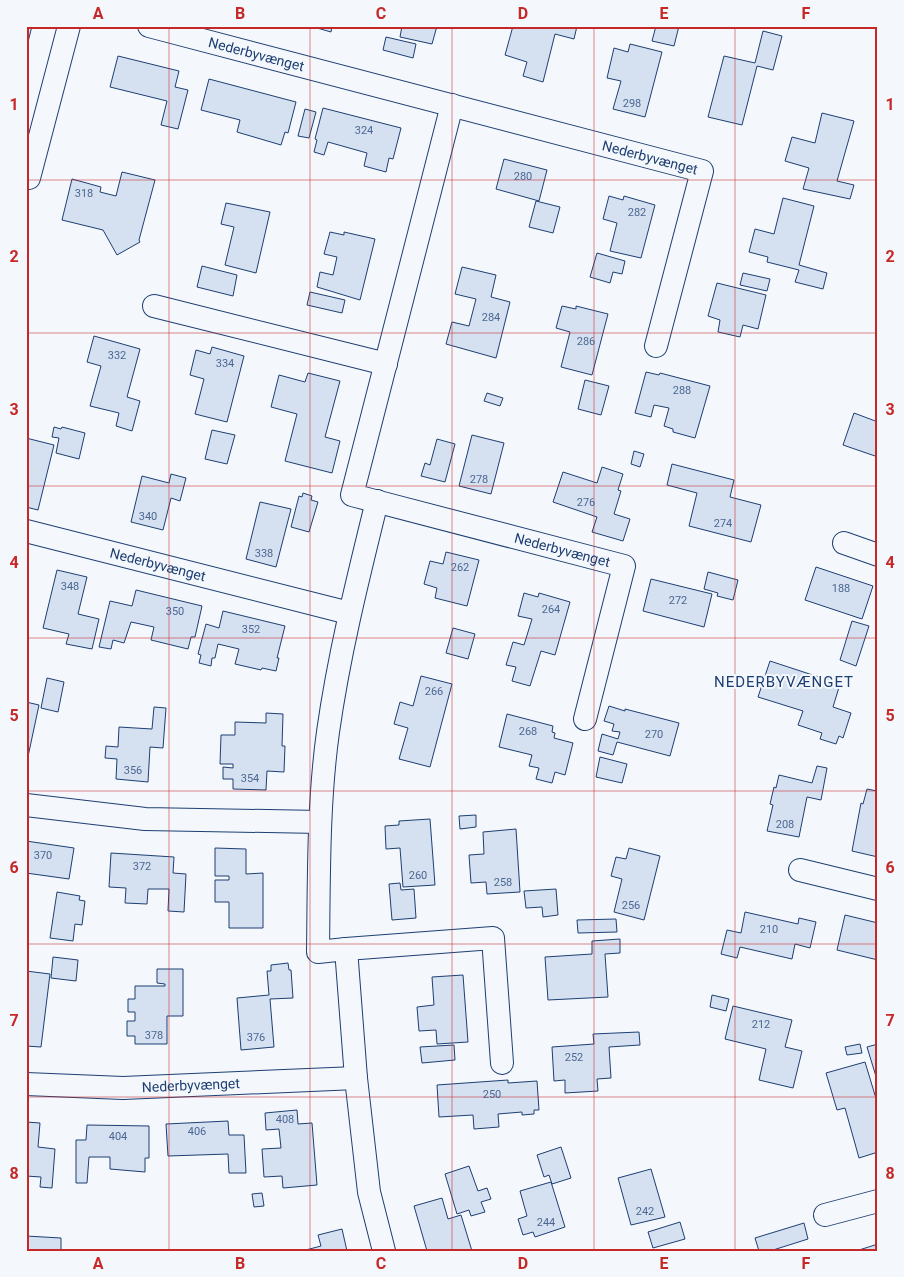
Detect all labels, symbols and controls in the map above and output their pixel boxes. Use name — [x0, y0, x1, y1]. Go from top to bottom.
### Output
text: A — [93, 4, 104, 23]
text: B — [235, 4, 245, 23]
text: C — [376, 4, 386, 23]
text: D — [518, 4, 528, 23]
text: E — [660, 4, 669, 23]
text: F — [802, 4, 811, 23]
street label: Nederbyvænget — [207, 34, 306, 74]
text: 1 — [9, 95, 19, 114]
text: 1 — [885, 95, 895, 114]
house number: 298 — [623, 97, 641, 110]
house number: 324 — [355, 124, 373, 137]
street label: Nederbyvænget — [601, 137, 700, 178]
house number: 280 — [514, 170, 532, 183]
house number: 318 — [75, 187, 93, 200]
house number: 282 — [628, 206, 646, 219]
text: 2 — [9, 247, 19, 266]
text: 2 — [885, 247, 895, 266]
house number: 284 — [482, 311, 500, 324]
house number: 286 — [577, 335, 595, 348]
house number: 332 — [108, 349, 126, 362]
house number: 334 — [216, 357, 234, 370]
house number: 288 — [673, 384, 691, 397]
text: 3 — [9, 400, 19, 419]
text: 3 — [885, 400, 895, 419]
house number: 278 — [470, 473, 488, 486]
house number: 276 — [577, 496, 595, 509]
house number: 340 — [139, 510, 157, 523]
house number: 274 — [714, 517, 732, 530]
street label: Nederbyvænget — [513, 530, 612, 570]
street label: Nederbyvænget — [108, 545, 208, 584]
house number: 338 — [255, 547, 273, 560]
text: 4 — [9, 553, 19, 572]
text: 4 — [885, 553, 895, 572]
house number: 262 — [451, 561, 469, 574]
house number: 348 — [61, 580, 79, 593]
house number: 188 — [832, 582, 850, 595]
house number: 272 — [669, 594, 687, 607]
house number: 264 — [542, 603, 560, 616]
house number: 350 — [166, 605, 184, 618]
house number: 352 — [242, 623, 260, 636]
district label: NEDERBYVÆNGET — [714, 673, 854, 691]
house number: 266 — [425, 685, 443, 698]
text: 5 — [9, 706, 19, 725]
text: 5 — [885, 706, 895, 725]
house number: 268 — [519, 725, 537, 738]
house number: 270 — [645, 728, 663, 741]
house number: 356 — [124, 764, 142, 777]
house number: 354 — [241, 772, 259, 785]
house number: 208 — [776, 818, 794, 831]
house number: 370 — [34, 849, 52, 862]
text: 6 — [9, 858, 19, 877]
text: 6 — [885, 858, 895, 877]
house number: 372 — [133, 860, 151, 873]
house number: 260 — [409, 869, 427, 882]
house number: 258 — [494, 876, 512, 889]
house number: 256 — [622, 899, 640, 912]
house number: 210 — [760, 923, 778, 936]
text: 7 — [9, 1011, 19, 1030]
text: 7 — [885, 1011, 895, 1030]
house number: 212 — [752, 1018, 770, 1031]
house number: 378 — [145, 1029, 163, 1042]
house number: 376 — [247, 1031, 265, 1044]
house number: 252 — [565, 1051, 583, 1064]
street label: Nederbyvænget — [141, 1075, 241, 1095]
house number: 250 — [483, 1088, 501, 1101]
house number: 408 — [276, 1113, 294, 1126]
house number: 406 — [188, 1125, 206, 1138]
house number: 404 — [109, 1130, 127, 1143]
text: 8 — [9, 1164, 19, 1183]
text: 8 — [885, 1164, 895, 1183]
house number: 242 — [636, 1205, 654, 1218]
house number: 244 — [537, 1216, 555, 1229]
text: A — [93, 1254, 104, 1273]
text: B — [235, 1254, 245, 1273]
text: C — [376, 1254, 386, 1273]
text: D — [518, 1254, 528, 1273]
text: E — [660, 1254, 669, 1273]
text: F — [802, 1254, 811, 1273]

